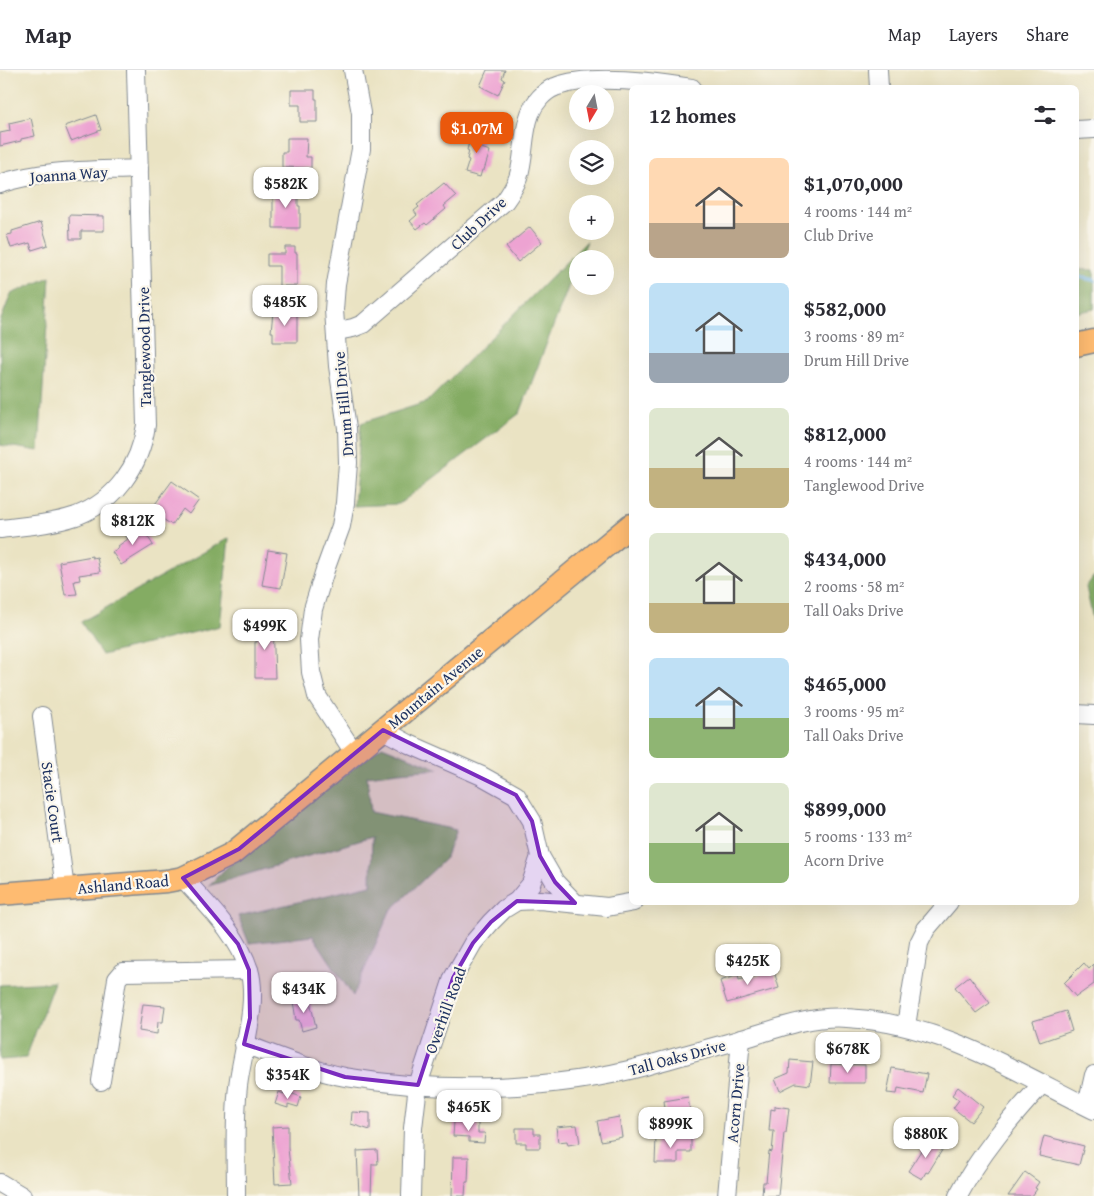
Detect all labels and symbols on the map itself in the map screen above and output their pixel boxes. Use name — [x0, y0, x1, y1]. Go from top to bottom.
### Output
north arrow — [569, 85, 614, 130]
pin: $1.07M — [436, 112, 518, 154]
street label: Joanna Way — [27, 159, 109, 189]
pin: $582K — [251, 166, 321, 209]
street label: Club Drive — [444, 191, 512, 255]
pin: $485K — [250, 284, 320, 327]
street label: Tanglewood Drive — [131, 287, 157, 407]
street label: Drum Hill Drive — [326, 351, 360, 457]
pin: $812K — [98, 504, 168, 546]
pin: $499K — [230, 608, 300, 651]
street label: Mountain Avenue — [382, 640, 488, 734]
street label: Stacie Court — [35, 760, 71, 844]
street label: Ashland Road — [76, 868, 170, 900]
pin: $425K — [713, 944, 783, 986]
street label: Overhill Road — [418, 963, 472, 1057]
pin: $434K — [269, 972, 339, 1014]
pin: $678K — [813, 1032, 883, 1074]
street label: Tall Oaks Drive — [626, 1033, 728, 1081]
pin: $354K — [253, 1058, 323, 1100]
street label: Acorn Drive — [720, 1062, 750, 1144]
pin: $465K — [434, 1090, 504, 1132]
pin: $899K — [636, 1106, 706, 1149]
pin: $880K — [891, 1116, 961, 1159]

